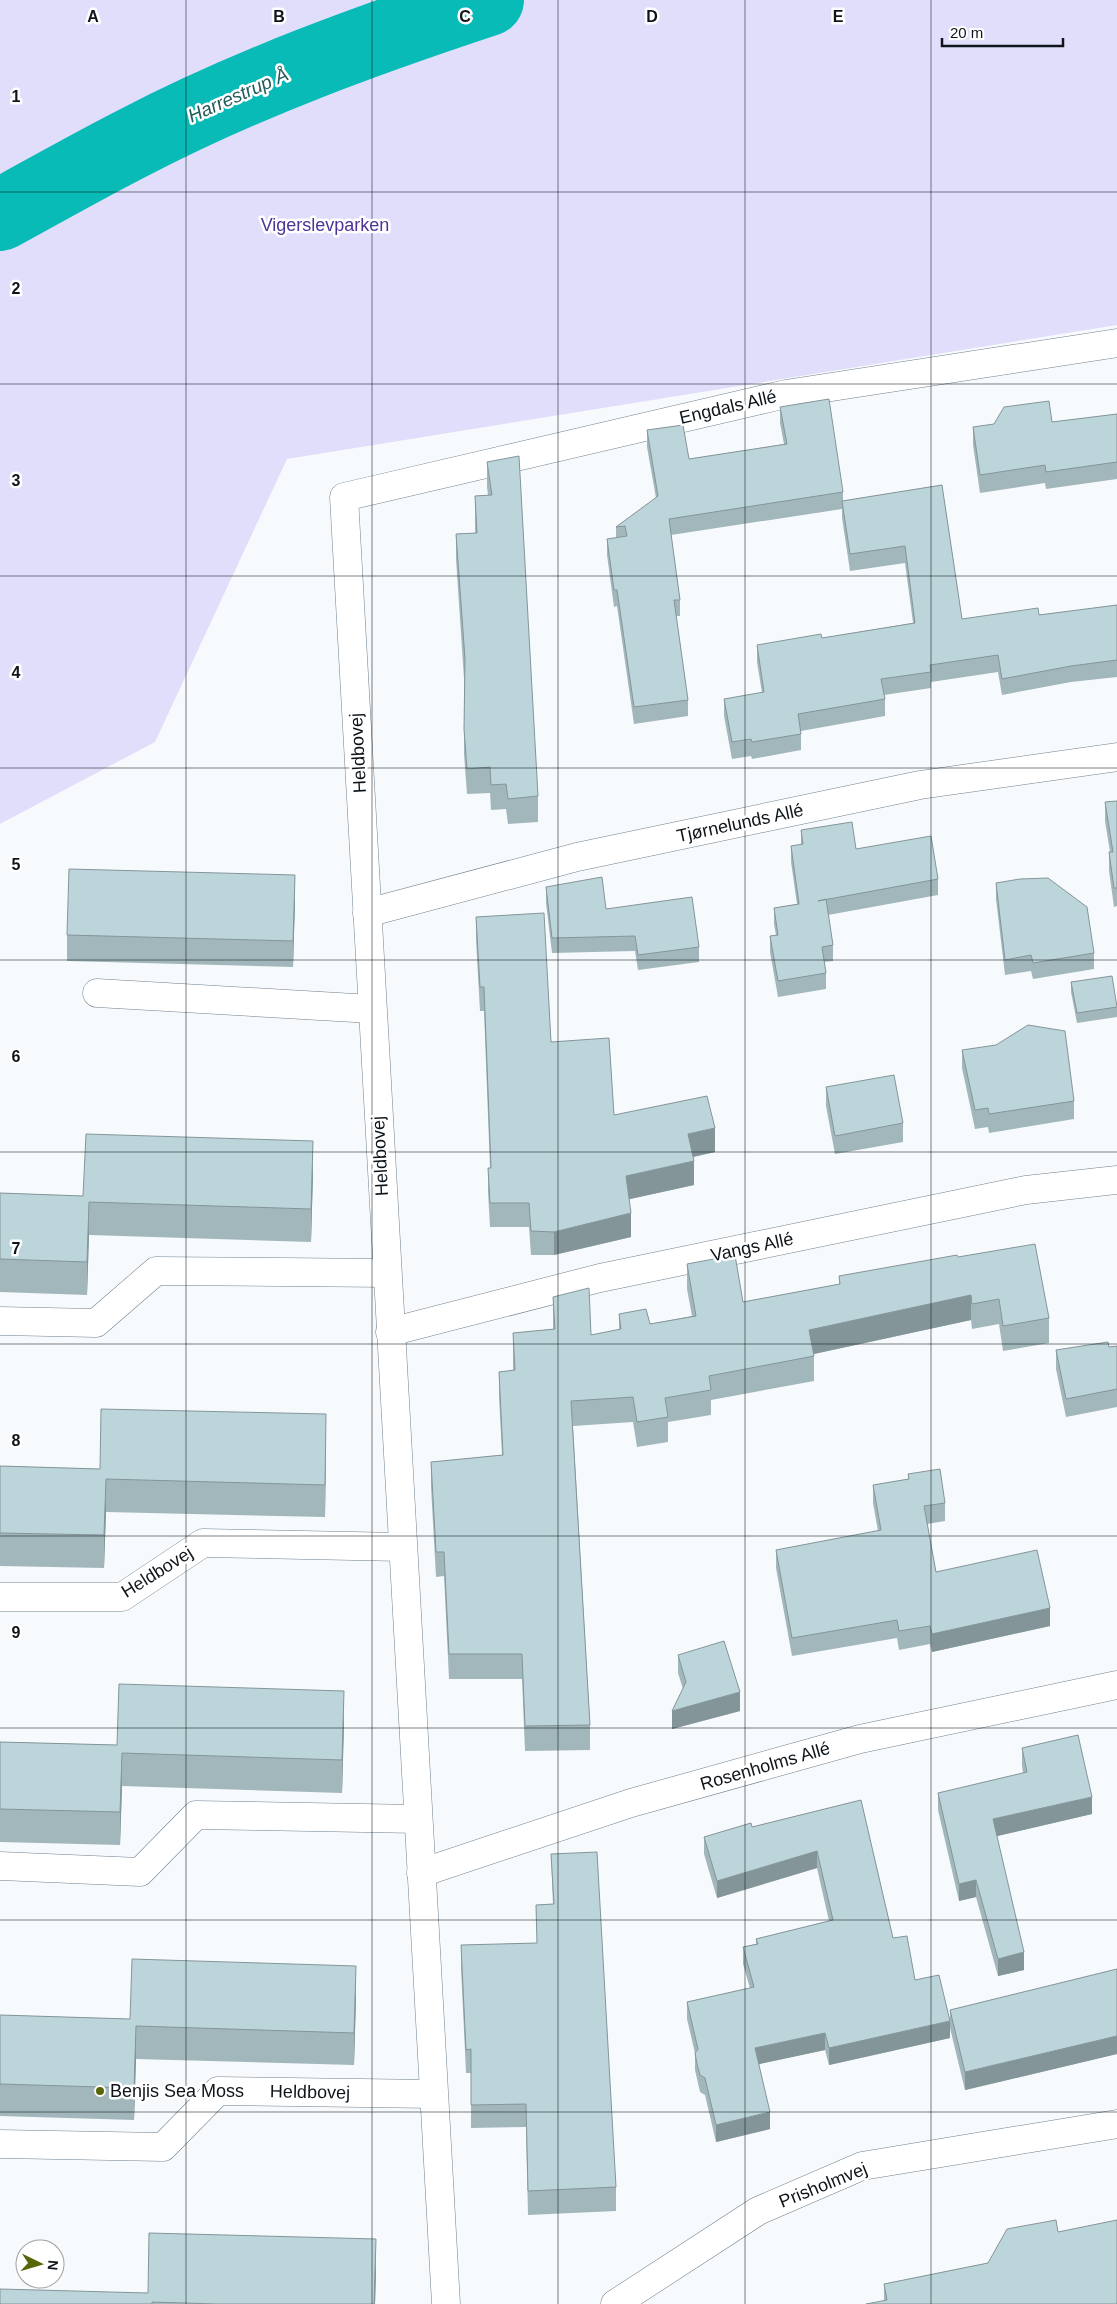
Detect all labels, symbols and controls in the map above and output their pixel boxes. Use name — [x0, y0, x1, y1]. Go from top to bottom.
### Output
text: A — [87, 8, 99, 25]
text: B — [273, 8, 285, 25]
text: C — [459, 8, 471, 25]
text: D — [646, 8, 658, 25]
text: E — [833, 8, 844, 25]
scale bar — [942, 15, 1063, 47]
text: 20 m — [950, 24, 983, 41]
water label: Harrestrup Å — [185, 64, 291, 126]
text: 1 — [12, 88, 21, 105]
park label: Vigerslevparken — [261, 215, 389, 235]
text: 2 — [12, 280, 21, 297]
street label: Engdals Allé — [677, 386, 779, 428]
text: 3 — [12, 472, 21, 489]
text: 4 — [12, 664, 21, 681]
street label: Heldbovej — [346, 713, 370, 793]
street label: Tjørnelunds Allé — [675, 800, 805, 846]
text: 5 — [12, 856, 21, 873]
text: 6 — [12, 1048, 21, 1065]
street label: Heldbovej — [368, 1116, 392, 1196]
street label: Vangs Allé — [709, 1229, 795, 1265]
text: 7 — [12, 1240, 21, 1257]
text: 8 — [12, 1432, 21, 1449]
street label: Heldbovej — [118, 1542, 196, 1602]
text: 9 — [12, 1624, 21, 1641]
street label: Rosenholms Allé — [698, 1738, 832, 1794]
place label: Benjis Sea Moss — [110, 2081, 244, 2101]
street label: Heldbovej — [270, 2081, 350, 2103]
marker: Benjis Sea Moss — [94, 2085, 106, 2097]
street label: Prisholmvej — [776, 2158, 870, 2212]
north arrow — [15, 2239, 65, 2289]
text: N — [45, 2259, 61, 2271]

